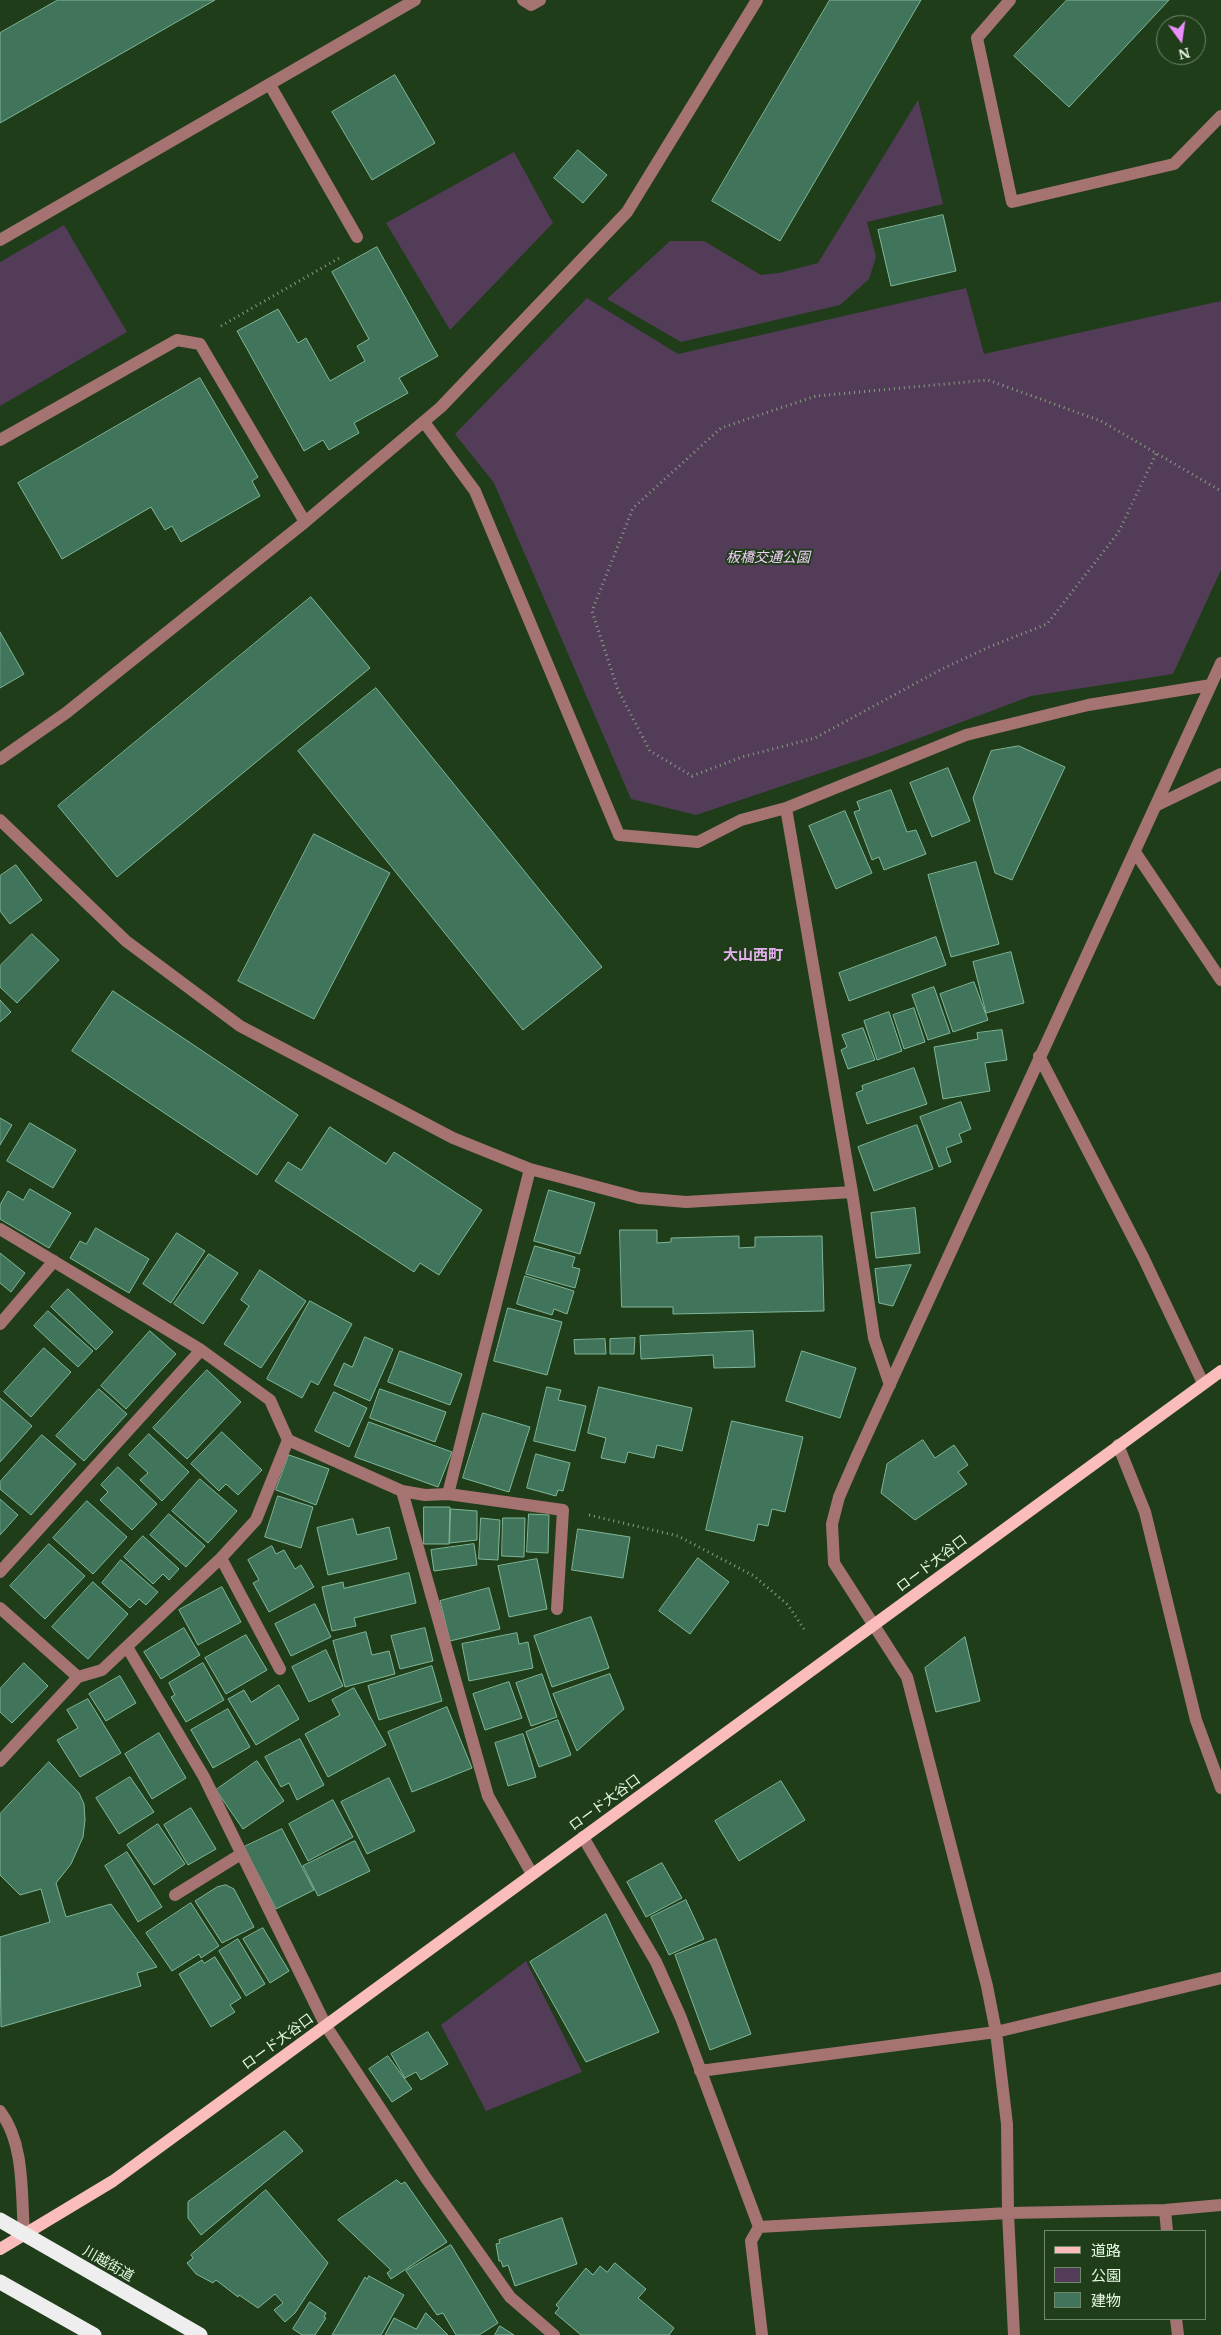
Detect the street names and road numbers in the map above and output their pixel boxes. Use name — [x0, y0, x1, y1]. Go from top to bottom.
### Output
street label: ロード大谷口 — [893, 1532, 971, 1596]
street label: ロード大谷口 — [566, 1772, 644, 1834]
street label: ロード大谷口 — [239, 2011, 317, 2073]
street label: 川越街道 — [80, 2243, 136, 2285]

